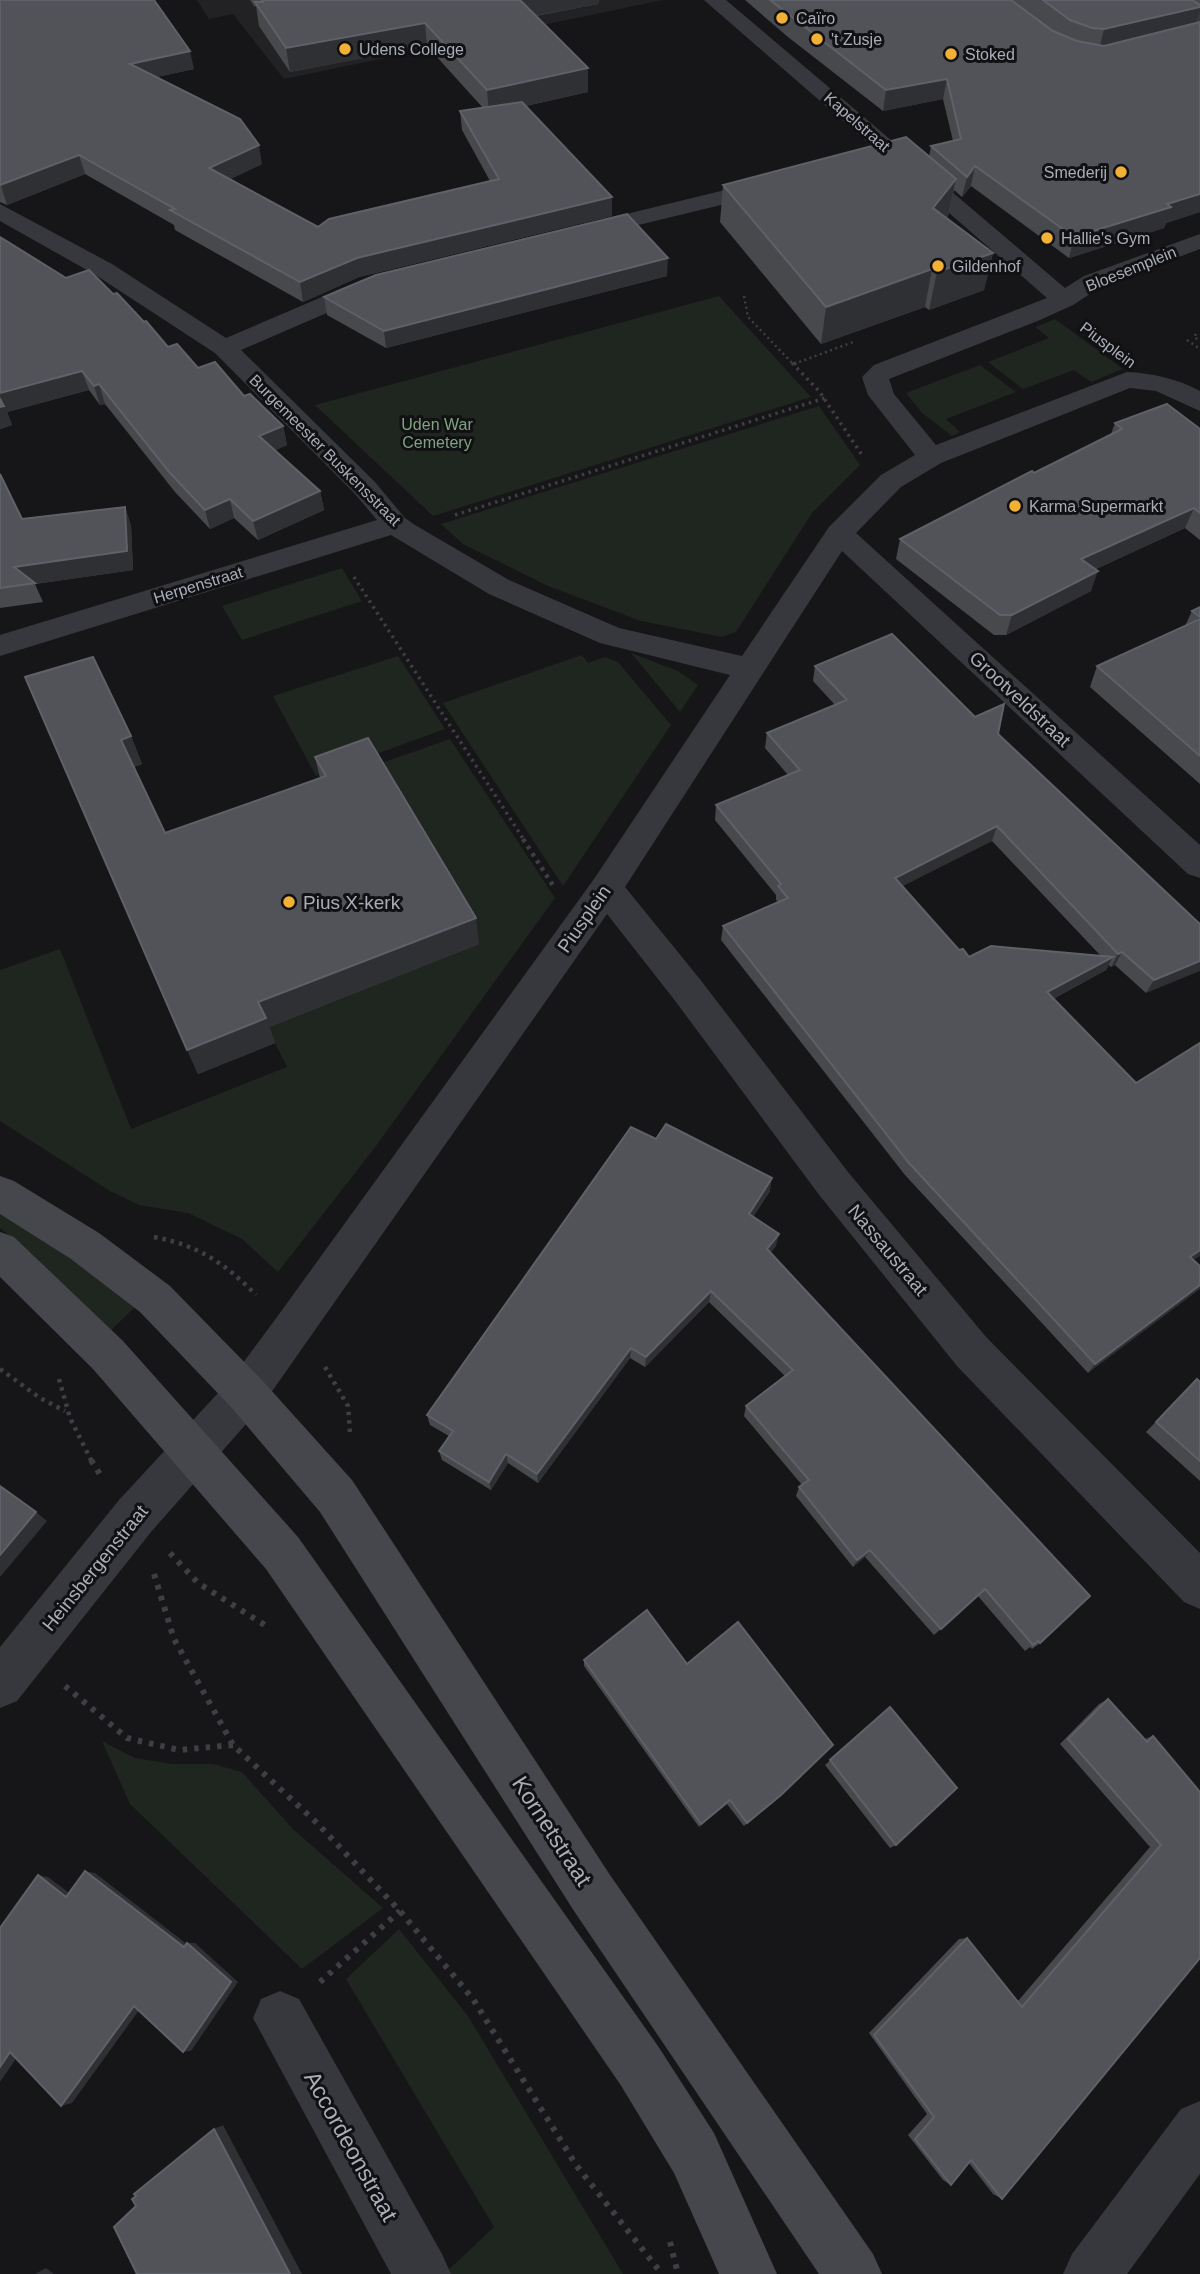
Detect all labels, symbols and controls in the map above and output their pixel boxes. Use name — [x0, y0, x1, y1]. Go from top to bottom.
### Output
marker: Caïro — [774, 10, 790, 26]
place label: Caïro — [796, 10, 835, 27]
marker: 't Zusje — [809, 31, 825, 47]
place label: 't Zusje — [831, 31, 882, 48]
marker: Udens College — [337, 41, 353, 57]
place label: Udens College — [359, 41, 464, 58]
marker: Stoked — [943, 46, 959, 62]
place label: Stoked — [965, 46, 1015, 63]
street label: Kapelstraat — [821, 89, 894, 155]
place label: Smederij — [1044, 164, 1107, 181]
marker: Smederij — [1113, 164, 1129, 180]
marker: Hallie's Gym — [1039, 230, 1055, 246]
place label: Hallie's Gym — [1061, 230, 1150, 247]
street label: Bloesemplein — [1083, 243, 1179, 295]
marker: Gildenhof — [930, 258, 946, 274]
place label: Gildenhof — [952, 258, 1021, 275]
street label: Piusplein — [1077, 319, 1139, 371]
street label: Burgemeester Buskensstraat — [246, 371, 404, 529]
park label: Uden War Cemetery — [401, 416, 473, 451]
marker: Karma Supermarkt — [1007, 498, 1023, 514]
place label: Karma Supermarkt — [1029, 498, 1164, 515]
street label: Herpenstraat — [151, 563, 245, 607]
street label: Grootveldstraat — [965, 647, 1075, 751]
street label: Piusplein — [553, 881, 615, 957]
place label: Pius X-kerk — [303, 892, 401, 913]
marker: Pius X-kerk — [281, 894, 297, 910]
street label: Nassaustraat — [844, 1200, 932, 1300]
street label: Heinsbergenstraat — [38, 1501, 152, 1635]
street label: Kornetstraat — [507, 1771, 597, 1891]
street label: Accordeonstraat — [299, 2066, 403, 2226]

